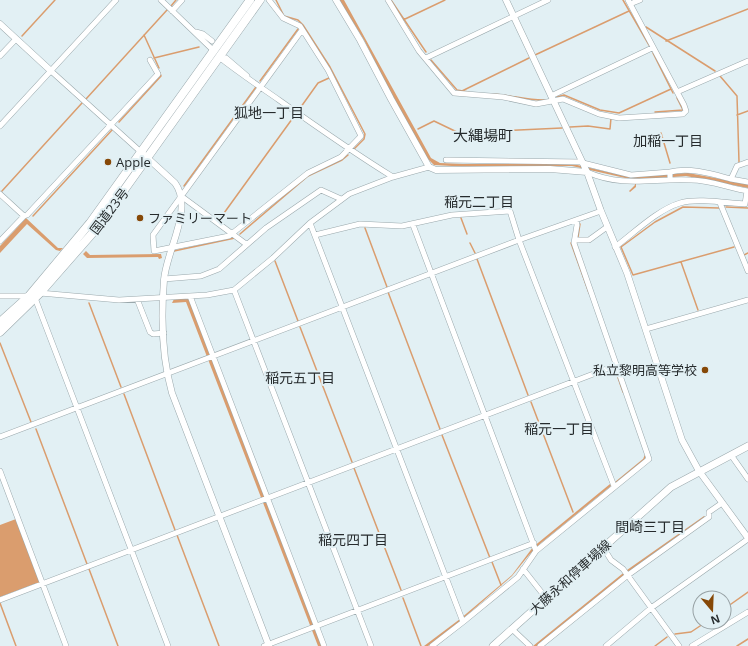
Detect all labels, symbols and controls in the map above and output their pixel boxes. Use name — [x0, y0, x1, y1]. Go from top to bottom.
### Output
district label: 狐地一丁目 — [234, 103, 304, 122]
district label: 大縄場町 — [453, 125, 513, 145]
district label: 加稲一丁目 — [633, 131, 703, 150]
place label: Apple — [116, 153, 151, 171]
marker: Apple — [103, 157, 113, 167]
street label: 国道23号 — [86, 184, 132, 238]
district label: 稲元二丁目 — [444, 192, 514, 211]
place label: ファミリーマート — [148, 209, 252, 227]
marker: ファミリーマート — [135, 213, 145, 223]
place label: 私立黎明高等学校 — [593, 361, 697, 379]
marker: 私立黎明高等学校 — [700, 365, 710, 375]
district label: 稲元五丁目 — [265, 368, 335, 387]
district label: 稲元一丁目 — [524, 419, 594, 438]
district label: 間崎三丁目 — [615, 517, 685, 536]
district label: 稲元四丁目 — [318, 530, 388, 549]
street label: 大藤永和停車場線 — [525, 536, 615, 618]
north arrow — [692, 590, 732, 630]
text: N — [709, 611, 722, 628]

